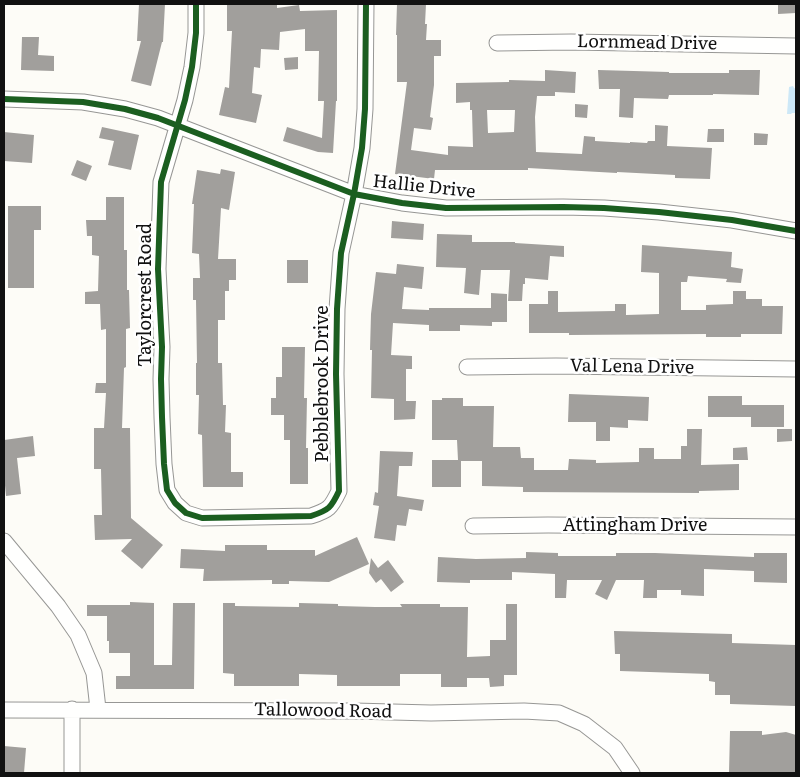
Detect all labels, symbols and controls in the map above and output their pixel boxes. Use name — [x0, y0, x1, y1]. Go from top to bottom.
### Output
street label: Lornmead Drive — [577, 31, 717, 55]
street label: Hallie Drive — [372, 171, 476, 203]
street label: Taylorcrest Road — [135, 223, 157, 367]
street label: Pebblebrook Drive — [312, 305, 334, 463]
street label: Val Lena Drive — [570, 355, 694, 379]
street label: Attingham Drive — [563, 515, 707, 537]
street label: Tallowood Road — [254, 699, 392, 723]

